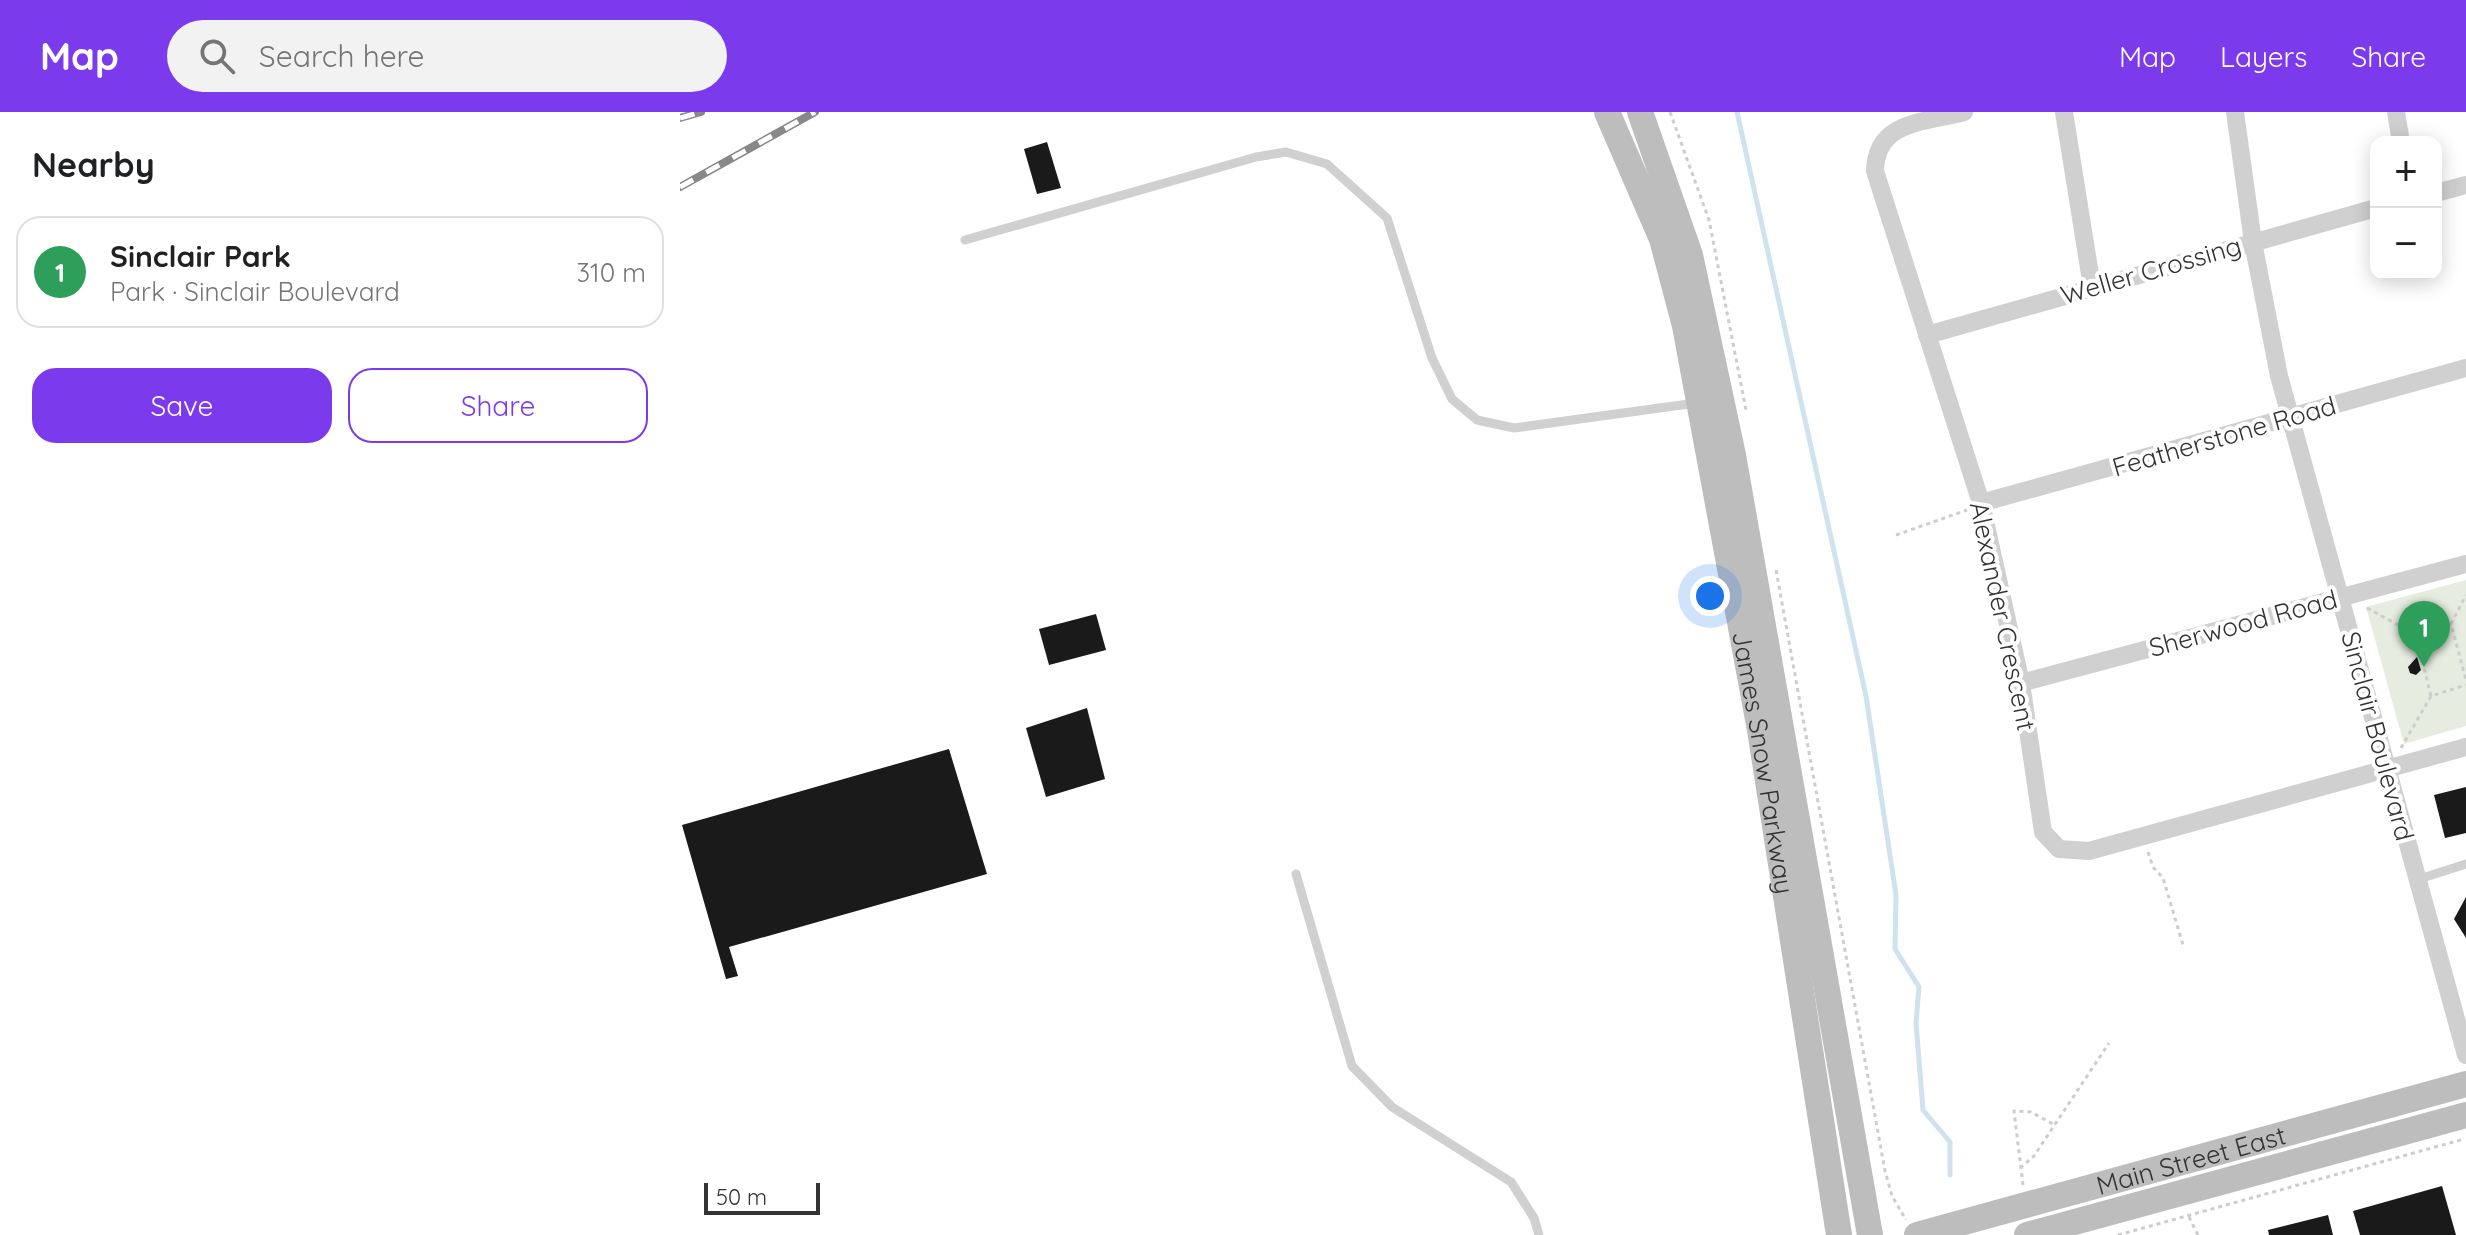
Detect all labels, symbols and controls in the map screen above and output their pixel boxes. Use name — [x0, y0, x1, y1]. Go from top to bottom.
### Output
search box — [167, 20, 727, 92]
text: Map — [40, 32, 119, 80]
icon: search — [195, 34, 239, 78]
text: Search here — [259, 37, 424, 75]
text: Map — [2119, 39, 2176, 74]
text: Layers — [2220, 39, 2307, 74]
text: Share — [2351, 39, 2426, 74]
map controls — [2370, 136, 2442, 280]
button: + — [2370, 136, 2442, 208]
text: Nearby — [32, 143, 155, 186]
button: − — [2370, 208, 2442, 280]
street label: Weller Crossing — [2057, 228, 2245, 312]
text: Sinclair Park — [110, 237, 291, 275]
text: 1 — [55, 256, 65, 289]
text: 310 m — [576, 256, 646, 289]
text: Park · Sinclair Boulevard — [110, 275, 400, 308]
button: Save — [32, 368, 332, 443]
button: Share — [348, 368, 648, 443]
street label: Featherstone Road — [2108, 388, 2340, 484]
street label: Alexander Crescent — [1963, 498, 2043, 734]
your location — [1690, 576, 1730, 616]
street label: Sherwood Road — [2145, 582, 2341, 664]
pin: 1 — [2398, 601, 2450, 667]
street label: Sinclair Boulevard — [2334, 628, 2422, 844]
street label: James Snow Parkway — [1725, 629, 1802, 896]
street label: Main Street East — [2093, 1118, 2289, 1201]
scale bar — [704, 1179, 820, 1215]
text: 50 m — [716, 1183, 767, 1211]

